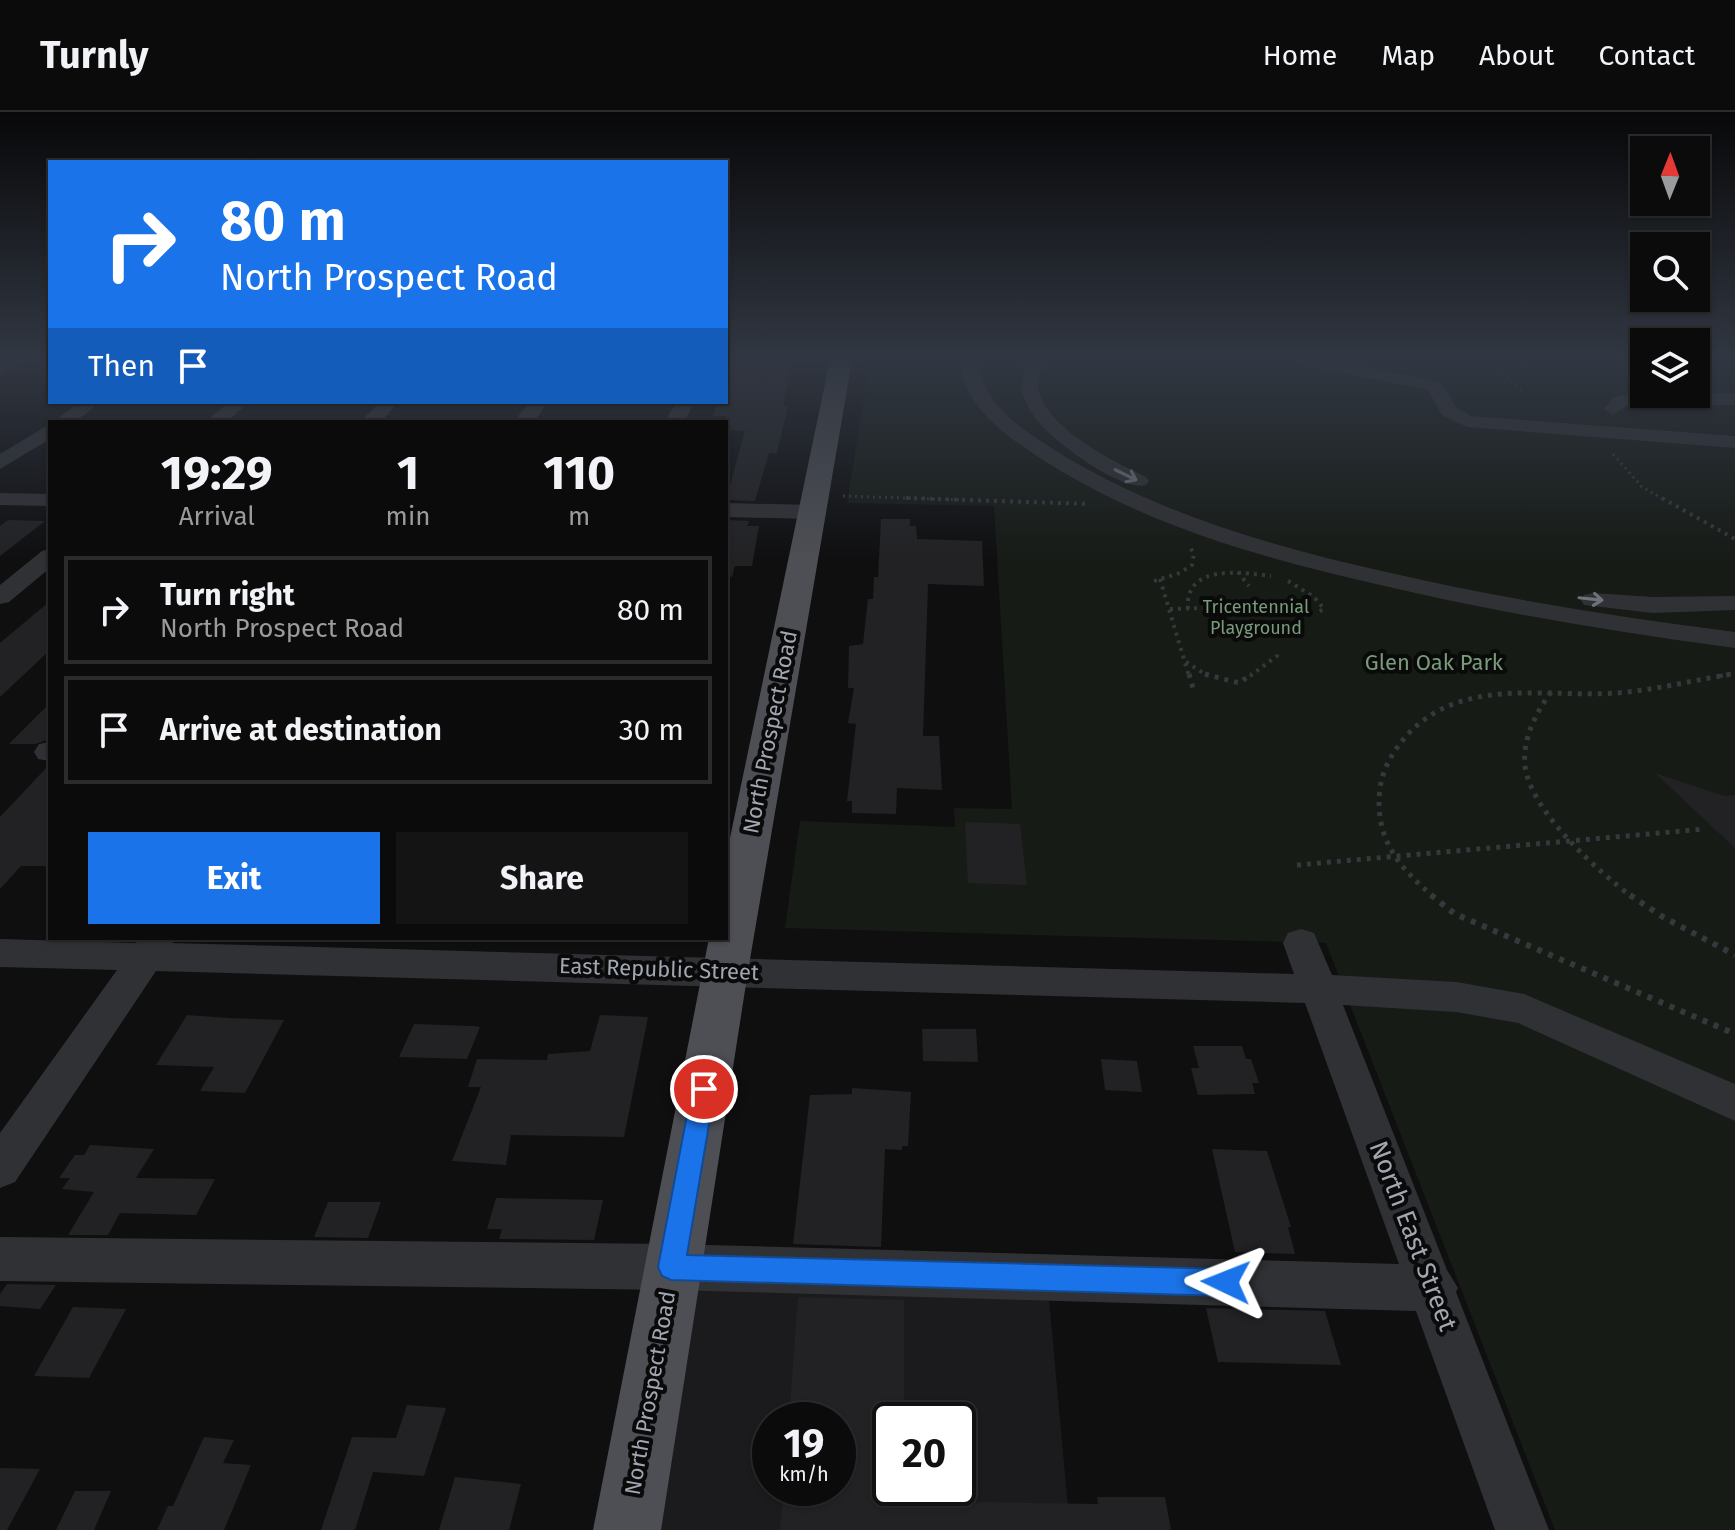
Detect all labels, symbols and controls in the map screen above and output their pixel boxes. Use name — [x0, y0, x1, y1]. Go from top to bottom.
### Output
text: Turnly — [40, 32, 149, 78]
text: Home — [1263, 39, 1337, 72]
text: Map — [1381, 39, 1435, 72]
text: About — [1479, 39, 1554, 72]
text: Contact — [1598, 39, 1695, 72]
north arrow — [1630, 136, 1710, 216]
map controls — [1630, 136, 1710, 408]
text: 80 m — [220, 188, 346, 255]
icon: right — [88, 192, 192, 296]
button: search — [1630, 232, 1710, 312]
text: North Prospect Road — [220, 256, 558, 300]
button: layers — [1630, 328, 1710, 408]
icon: arrive — [171, 344, 215, 388]
text: Then — [88, 348, 155, 384]
text: 19:29 — [161, 444, 273, 502]
text: 1 — [397, 444, 419, 502]
text: 110 — [543, 444, 615, 502]
one-way arrow — [1114, 468, 1138, 483]
text: Arrival — [179, 501, 255, 532]
text: min — [386, 501, 430, 532]
text: m — [568, 501, 590, 532]
text: Turn right — [160, 577, 295, 613]
icon: right — [92, 588, 136, 632]
text: 80 m — [617, 592, 684, 628]
one-way arrow — [1578, 592, 1604, 607]
park label: Tricentennial Playground — [1203, 596, 1309, 639]
text: North Prospect Road — [160, 613, 404, 644]
street label: North Prospect Road — [737, 628, 803, 836]
park label: Glen Oak Park — [1365, 649, 1504, 676]
icon: arrive — [92, 708, 136, 752]
text: Arrive at destination — [160, 712, 442, 748]
text: 30 m — [619, 712, 684, 748]
button: Exit — [88, 832, 380, 924]
button: Share — [396, 832, 688, 924]
street label: East Republic Street — [559, 952, 759, 986]
pin — [670, 1055, 738, 1123]
icon: arrive — [682, 1067, 726, 1111]
street label: North East Street — [1363, 1137, 1464, 1336]
position arrow — [1184, 1240, 1268, 1324]
street label: North Prospect Road — [619, 1289, 681, 1497]
speed limit sign: 20 — [872, 1402, 976, 1506]
text: 19 — [784, 1420, 824, 1468]
text: km/h — [779, 1462, 829, 1486]

